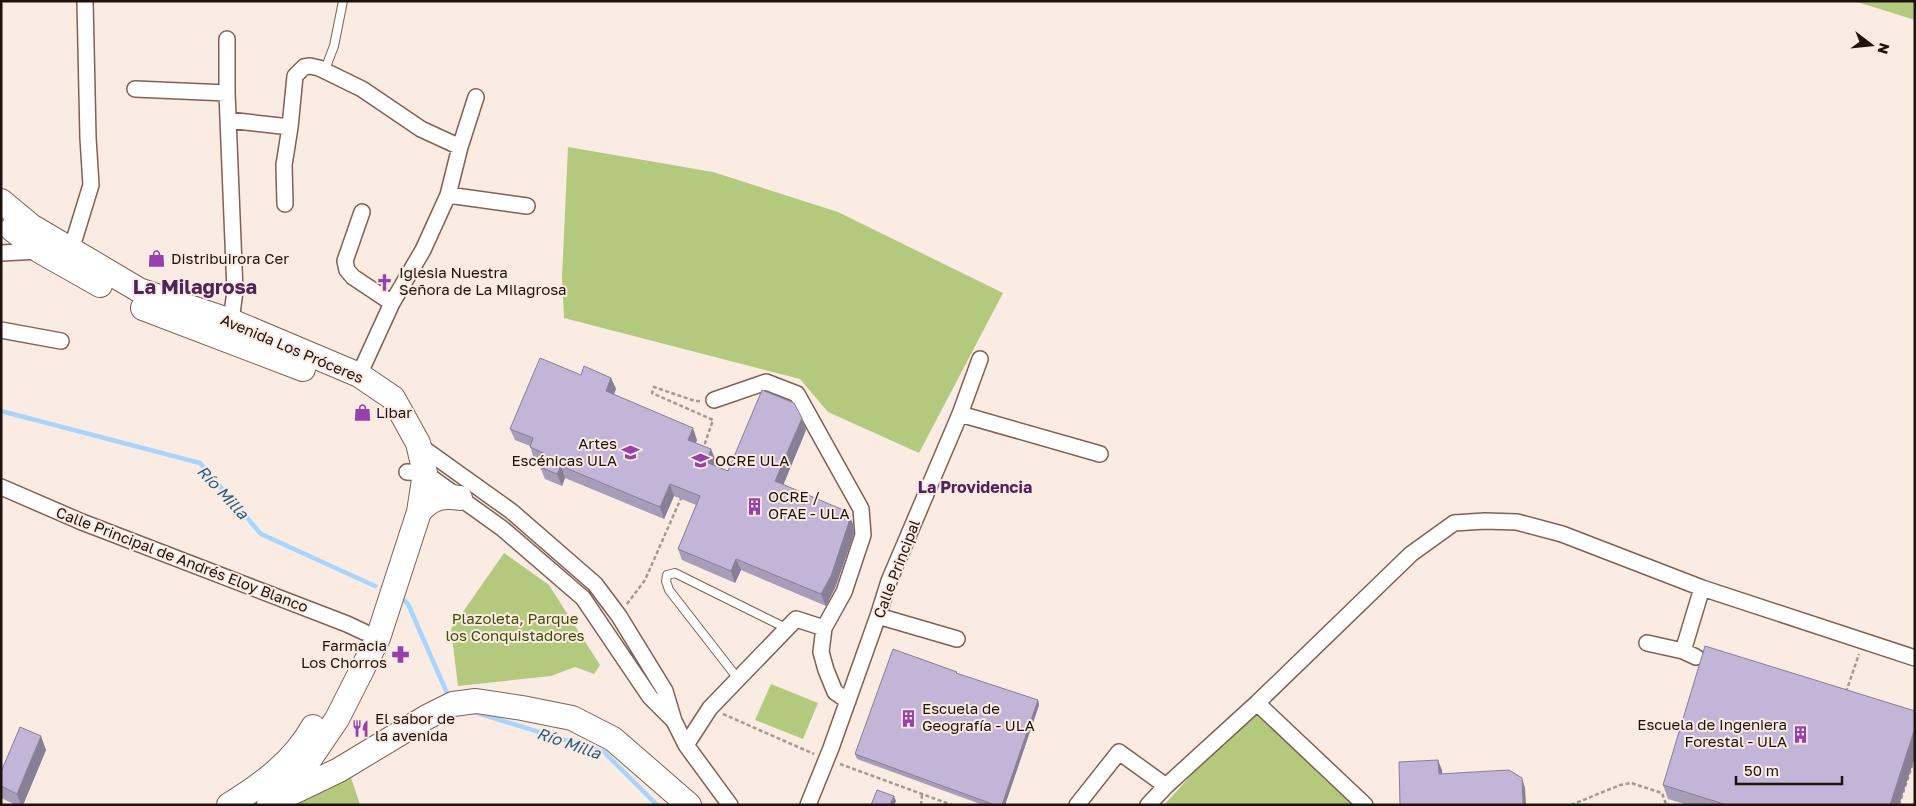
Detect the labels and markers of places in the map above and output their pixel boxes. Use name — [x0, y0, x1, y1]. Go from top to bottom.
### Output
shop icon: Distribuirora Cer — [147, 249, 167, 269]
place label: Distribuirora Cer — [171, 249, 289, 267]
place label: Iglesia Nuestra Señora de La Milagrosa — [399, 263, 567, 298]
church icon: Iglesia Nuestra Señora de La Milagrosa — [375, 272, 395, 292]
shop icon: Libar — [352, 403, 372, 423]
place label: Libar — [376, 403, 412, 421]
place label: Artes Escénicas ULA — [511, 434, 617, 469]
school or university icon: Artes Escénicas ULA — [621, 443, 641, 463]
school or university icon: OCRE ULA — [691, 451, 711, 471]
place label: OCRE ULA — [715, 451, 789, 469]
place label: OCRE / OFAE - ULA — [768, 487, 850, 522]
building icon: OCRE / OFAE - ULA — [744, 496, 764, 516]
place label: Farmacia Los Chorros — [301, 636, 387, 671]
pharmacy icon: Farmacia Los Chorros — [391, 645, 411, 665]
place label: Escuela de Geografía - ULA — [922, 699, 1035, 734]
building icon: Escuela de Geografía - ULA — [898, 708, 918, 728]
place label: El sabor de la avenida — [375, 709, 455, 744]
place label: Escuela de Ingeniera Forestal - ULA — [1637, 715, 1787, 750]
restaurant icon: El sabor de la avenida — [351, 718, 371, 738]
building icon: Escuela de Ingeniera Forestal - ULA — [1791, 724, 1811, 744]

